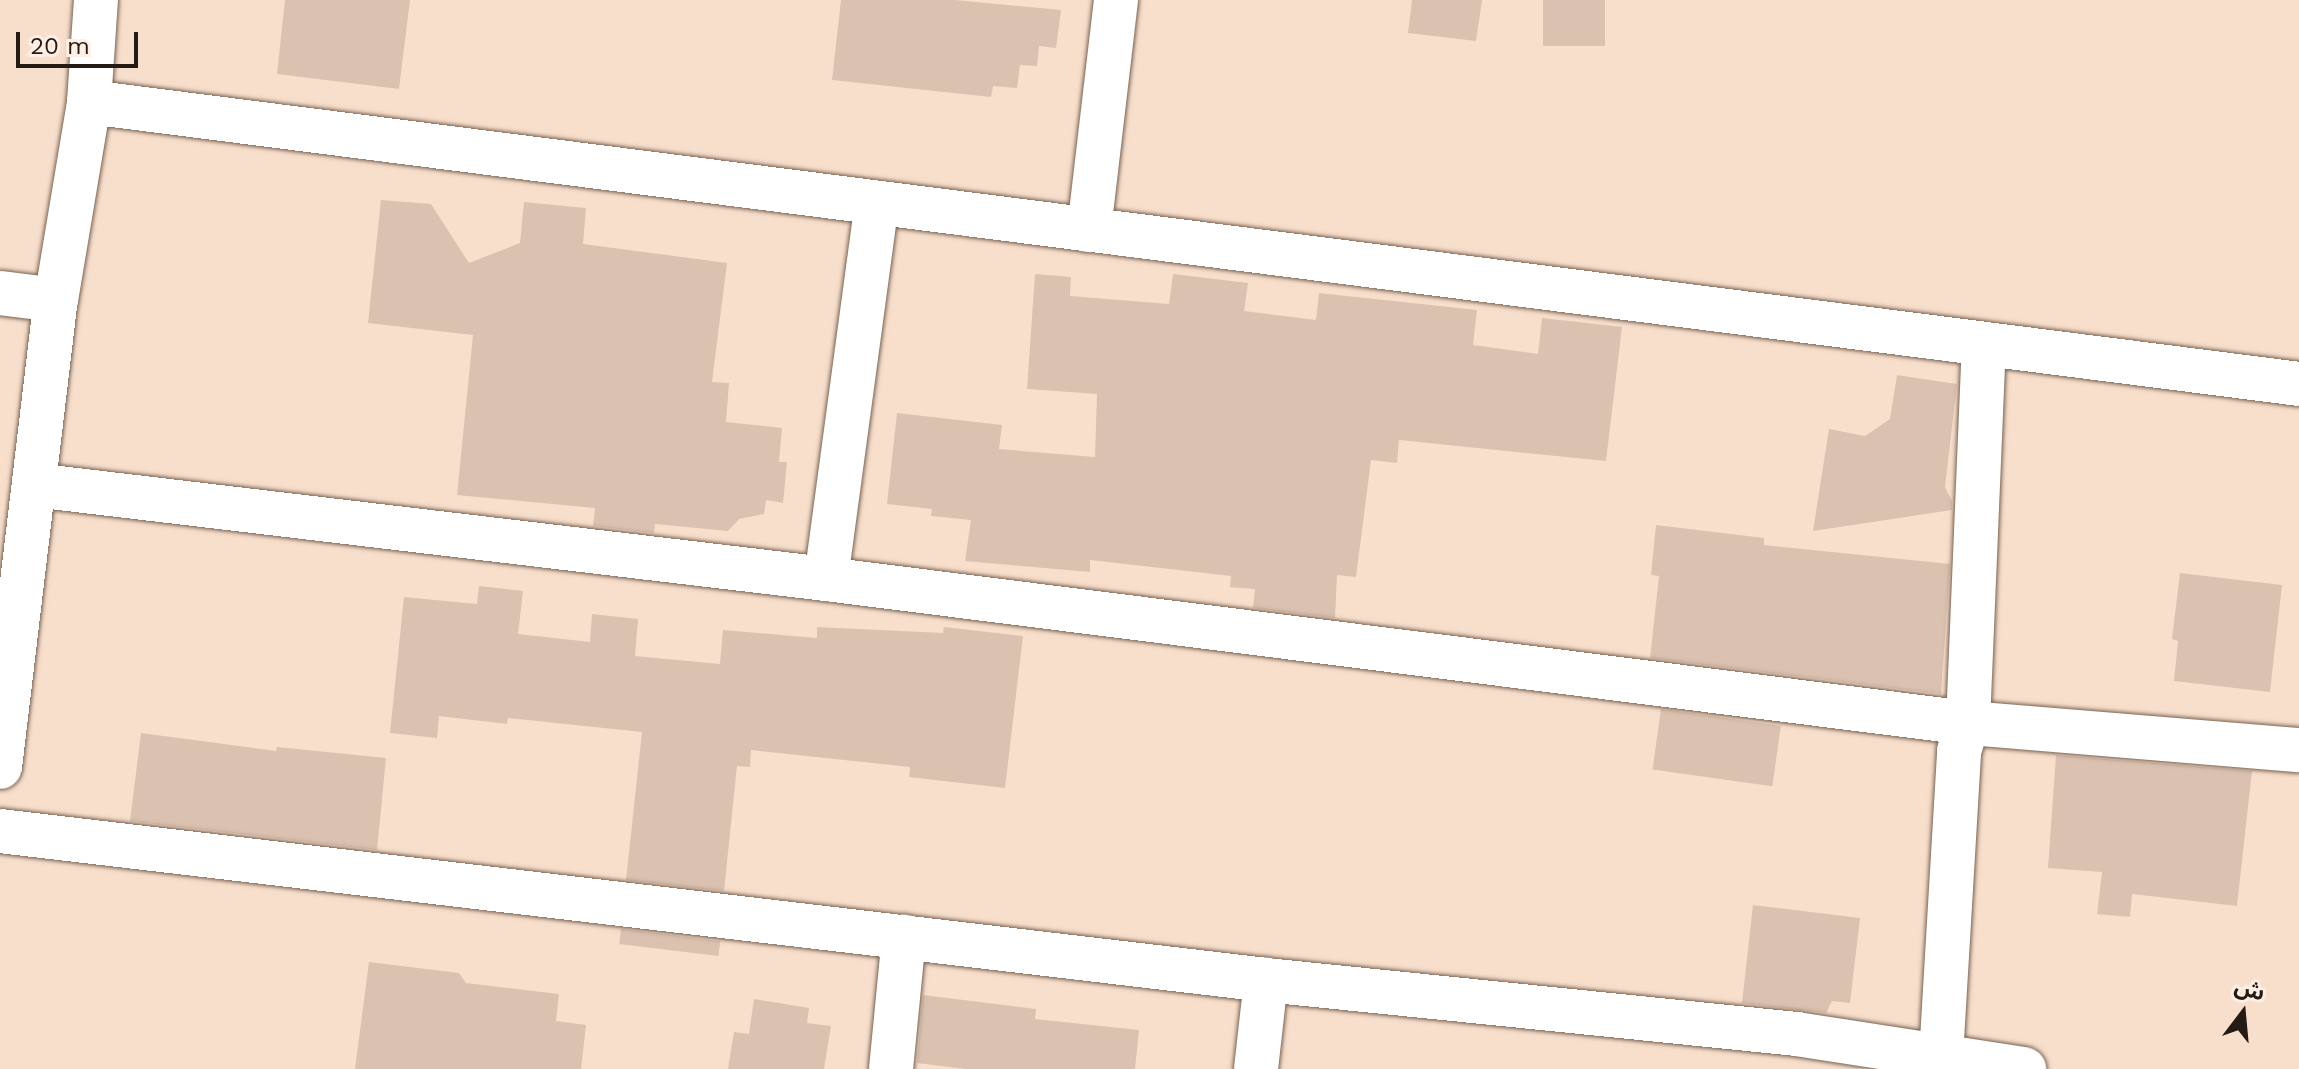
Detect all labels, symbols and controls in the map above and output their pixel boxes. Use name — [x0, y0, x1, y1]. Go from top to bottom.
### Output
scale bar — [20, 16, 142, 66]
text: 20 m — [30, 32, 90, 60]
north arrow — [2203, 973, 2283, 1053]
text: ش — [2232, 973, 2268, 1006]

